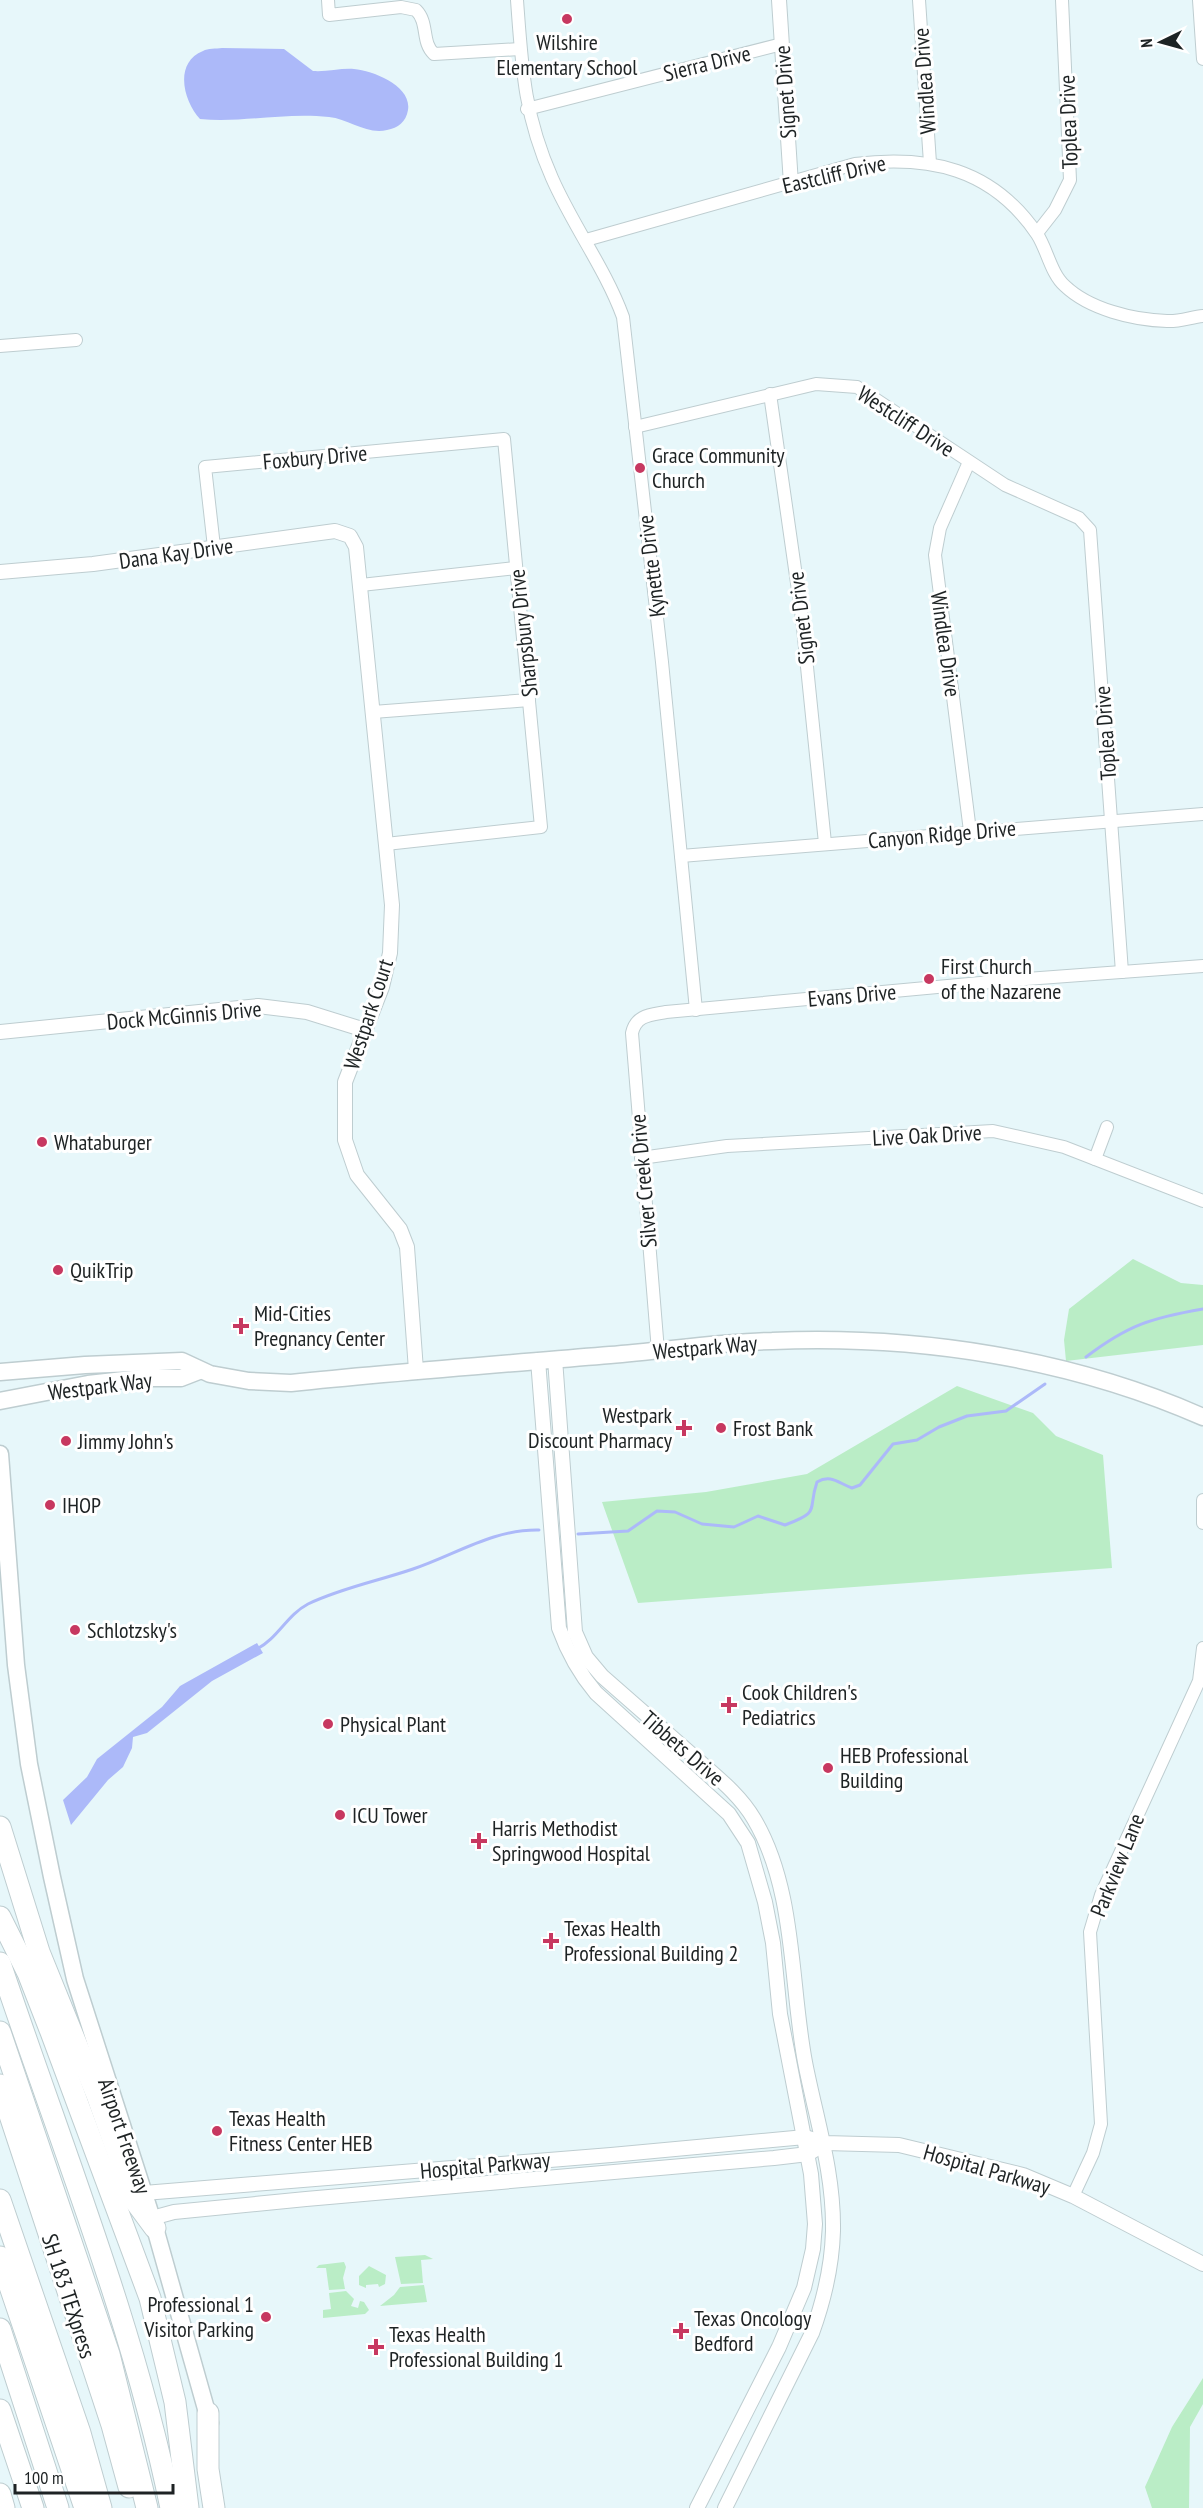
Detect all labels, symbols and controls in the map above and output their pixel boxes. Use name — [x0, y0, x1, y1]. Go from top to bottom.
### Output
marker: Wilshire Elementary School — [560, 12, 574, 26]
north arrow — [1131, 12, 1191, 72]
street label: Windlea Drive — [906, 27, 942, 135]
place label: Wilshire Elementary School — [497, 28, 638, 81]
text: N — [1136, 38, 1156, 48]
street label: Sierra Drive — [661, 39, 753, 87]
street label: Signet Drive — [768, 45, 802, 139]
street label: Toplea Drive — [1052, 74, 1084, 170]
street label: Eastcliff Drive — [780, 149, 888, 199]
street label: Westcliff Drive — [852, 379, 960, 463]
street label: Foxbury Drive — [262, 438, 368, 476]
place label: Grace Community Church — [652, 441, 785, 494]
marker: Grace Community Church — [633, 461, 647, 475]
street label: Kynette Drive — [631, 513, 671, 619]
street label: Dana Kay Drive — [117, 531, 235, 575]
street label: Sharpsbury Drive — [502, 568, 544, 698]
street label: Signet Drive — [781, 570, 821, 666]
street label: Windlea Drive — [925, 589, 967, 699]
street label: Toplea Drive — [1088, 685, 1122, 781]
street label: Canyon Ridge Drive — [867, 814, 1017, 854]
place label: First Church of the Nazarene — [941, 952, 1061, 1005]
street label: Westpark Court — [337, 955, 399, 1073]
marker: First Church of the Nazarene — [922, 972, 936, 986]
street label: Evans Drive — [807, 977, 897, 1013]
street label: Dock McGinnis Drive — [105, 994, 263, 1036]
street label: Silver Creek Drive — [623, 1113, 663, 1249]
street label: Live Oak Drive — [871, 1118, 983, 1152]
place label: Whataburger — [54, 1128, 152, 1156]
marker: Whataburger — [35, 1135, 49, 1149]
place label: QuikTrip — [70, 1256, 133, 1284]
marker: QuikTrip — [51, 1263, 65, 1277]
place label: Mid-Cities Pregnancy Center — [254, 1299, 385, 1352]
marker: Mid-Cities Pregnancy Center — [232, 1317, 250, 1335]
street label: Westpark Way — [652, 1328, 759, 1365]
street label: Westpark Way — [46, 1366, 154, 1406]
place label: Westpark Discount Pharmacy — [528, 1401, 673, 1454]
place label: Frost Bank — [733, 1414, 814, 1442]
marker: Westpark Discount Pharmacy — [677, 1421, 691, 1435]
marker: Frost Bank — [714, 1421, 728, 1435]
place label: Jimmy John's — [77, 1427, 173, 1455]
marker: Jimmy John's — [59, 1434, 73, 1448]
place label: IHOP — [62, 1491, 101, 1519]
marker: IHOP — [43, 1498, 57, 1512]
place label: Schlotzsky's — [87, 1616, 177, 1644]
marker: Schlotzsky's — [68, 1623, 82, 1637]
place label: Cook Children's Pediatrics — [742, 1678, 857, 1731]
marker: Cook Children's Pediatrics — [720, 1696, 738, 1714]
street label: Tibbets Drive — [636, 1704, 730, 1792]
place label: Physical Plant — [340, 1710, 446, 1738]
marker: Physical Plant — [321, 1717, 335, 1731]
place label: HEB Professional Building — [840, 1741, 969, 1794]
marker: HEB Professional Building — [821, 1761, 835, 1775]
place label: ICU Tower — [352, 1801, 428, 1829]
marker: ICU Tower — [333, 1808, 347, 1822]
street label: Parkview Lane — [1084, 1809, 1150, 1921]
place label: Harris Methodist Springwood Hospital — [492, 1814, 651, 1867]
marker: Harris Methodist Springwood Hospital — [470, 1832, 488, 1850]
place label: Texas Health Professional Building 2 — [564, 1914, 738, 1967]
marker: Texas Health Professional Building 2 — [542, 1932, 560, 1950]
street label: Airport Freeway — [92, 2074, 158, 2198]
place label: Texas Health Fitness Center HEB — [229, 2104, 373, 2157]
marker: Texas Health Fitness Center HEB — [210, 2124, 224, 2138]
street label: Hospital Parkway — [920, 2138, 1054, 2201]
street label: Hospital Parkway — [419, 2145, 552, 2185]
street label: SH 183 TEXpress — [36, 2230, 102, 2362]
place label: Professional 1 Visitor Parking — [143, 2290, 254, 2343]
place label: Texas Oncology Bedford — [694, 2304, 812, 2357]
marker: Professional 1 Visitor Parking — [259, 2310, 273, 2324]
place label: Texas Health Professional Building 1 — [389, 2320, 563, 2373]
marker: Texas Oncology Bedford — [672, 2322, 690, 2340]
marker: Texas Health Professional Building 1 — [367, 2338, 385, 2356]
scale bar — [15, 2457, 172, 2495]
text: 100 m — [24, 2466, 64, 2489]

